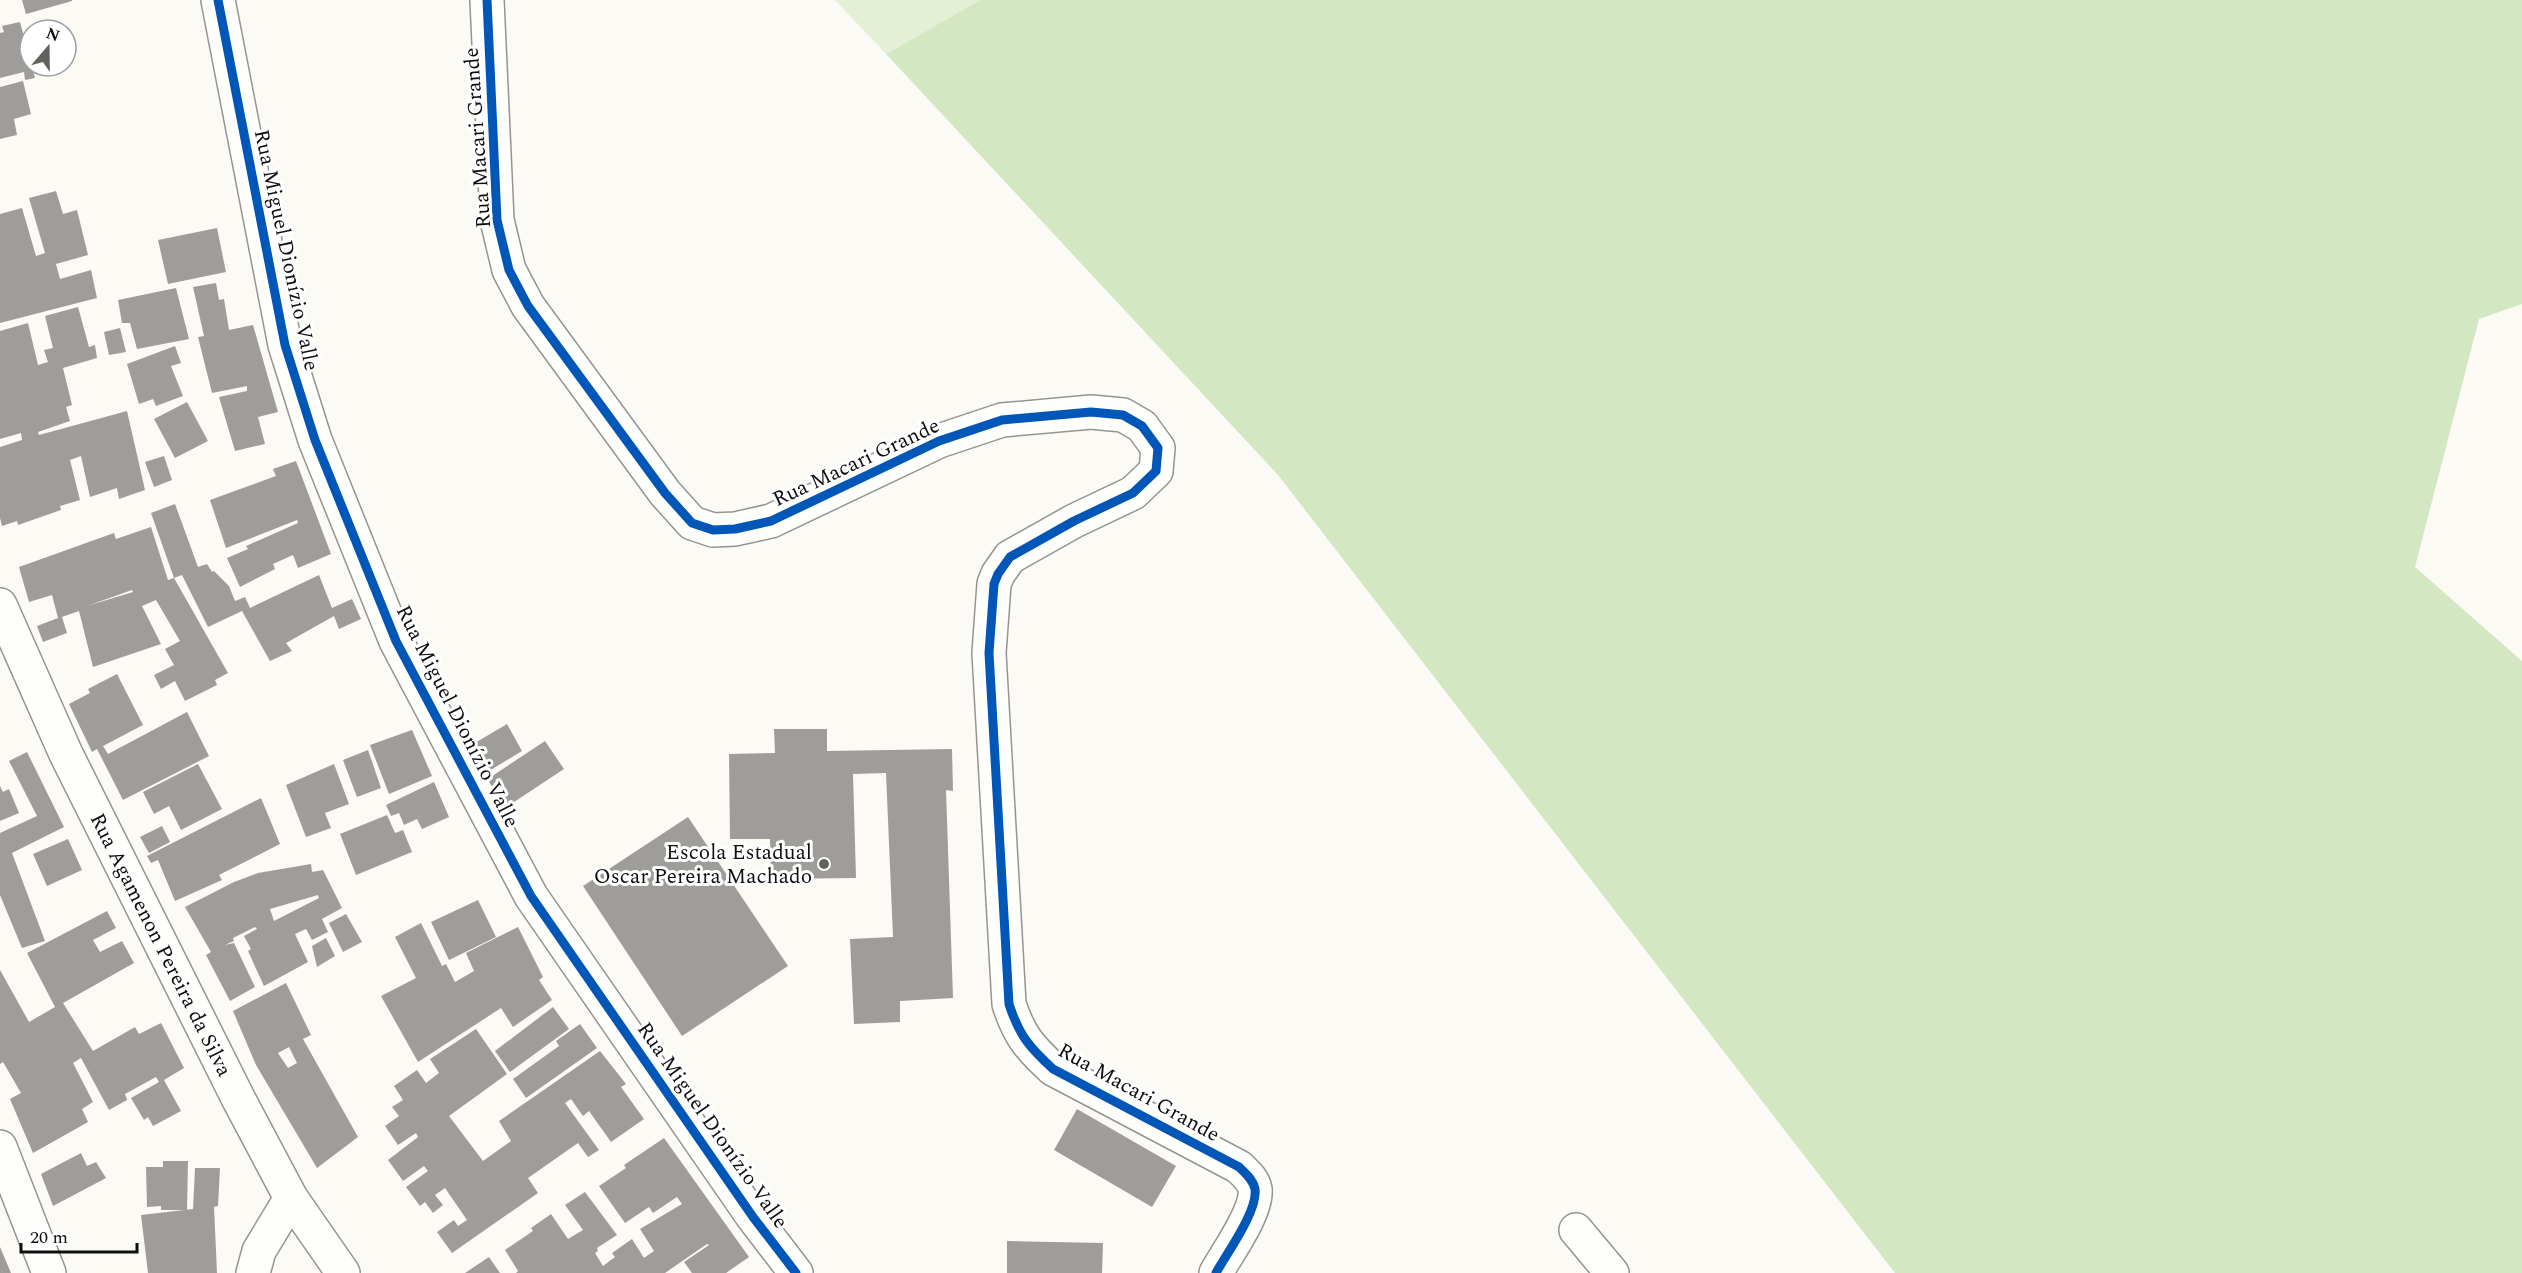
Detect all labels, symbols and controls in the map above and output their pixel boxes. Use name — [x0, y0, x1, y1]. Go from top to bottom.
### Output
north arrow — [18, 18, 78, 78]
text: N — [43, 21, 63, 48]
street label: Rua Macari Grande — [456, 46, 500, 229]
street label: Rua Miguel Dionízio Valle — [245, 127, 327, 374]
street label: Rua Macari Grande — [768, 410, 945, 516]
street label: Rua Miguel Dionízio Valle — [387, 600, 527, 833]
street label: Rua Agamenon Pereira da Silva — [81, 808, 240, 1083]
place label: Escola Estadual Oscar Pereira Machado — [594, 837, 812, 893]
marker: Escola Estadual Oscar Pereira Machado — [817, 857, 831, 871]
street label: Rua Miguel Dionízio Valle — [629, 1016, 796, 1236]
street label: Rua Macari Grande — [1052, 1035, 1225, 1151]
scale bar — [21, 1216, 136, 1254]
text: 20 m — [30, 1224, 68, 1251]

